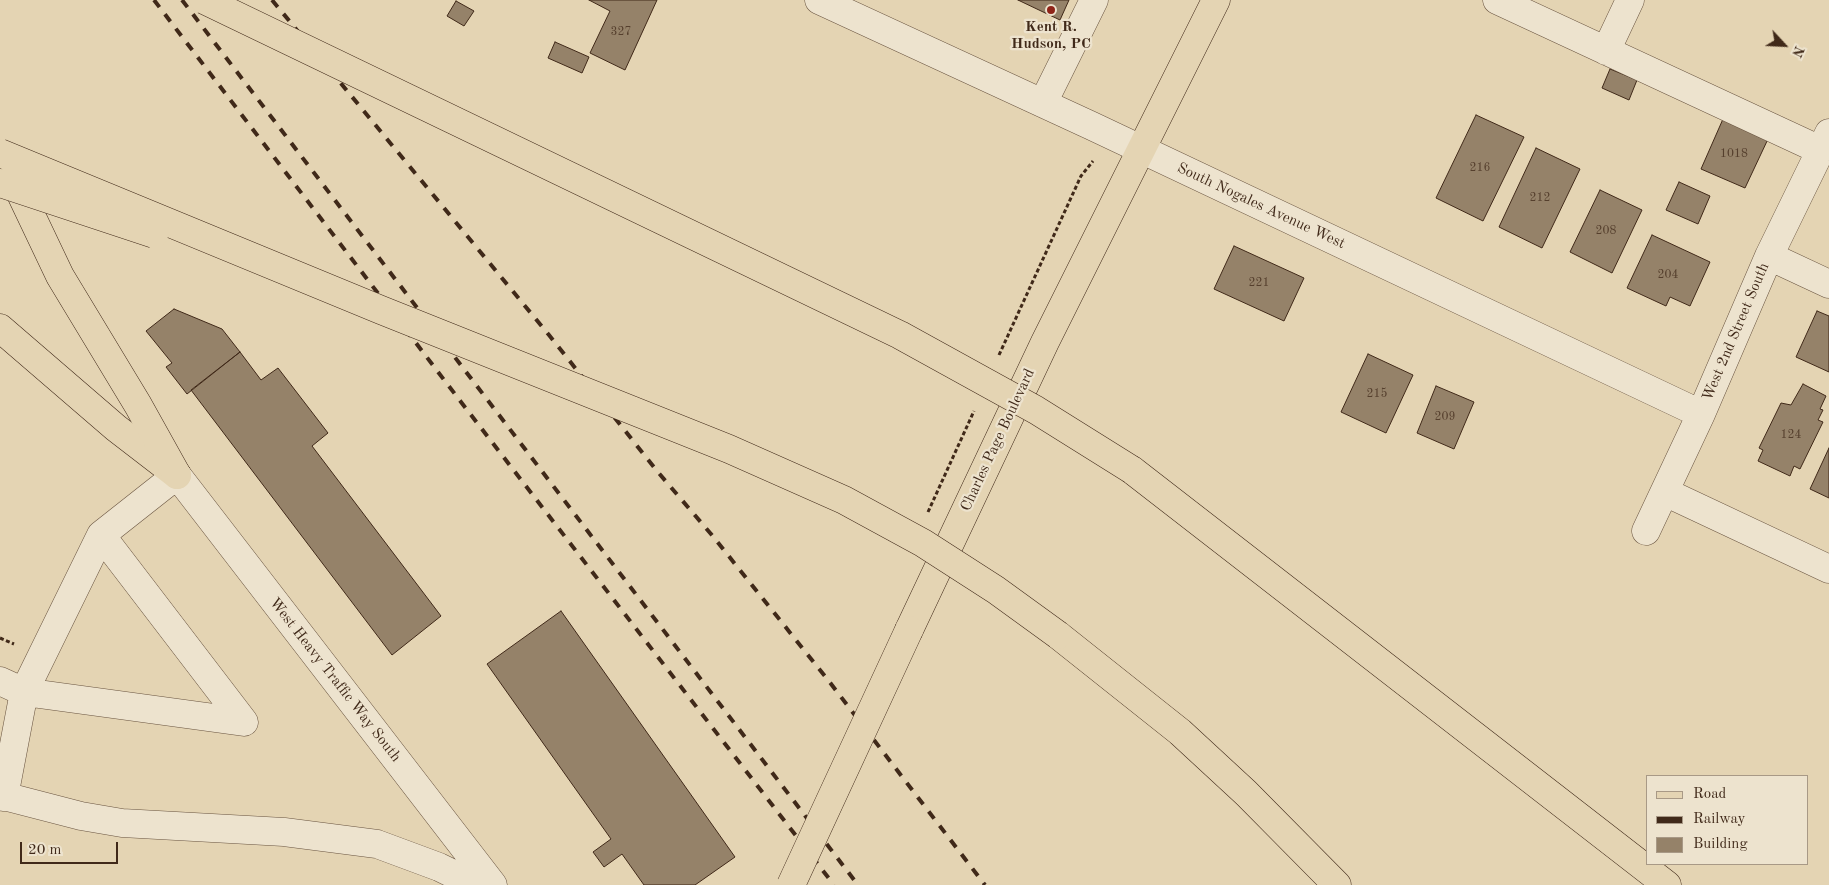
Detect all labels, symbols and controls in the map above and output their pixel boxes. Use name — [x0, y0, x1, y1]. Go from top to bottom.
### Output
marker: Kent R. Hudson, PC — [1045, 4, 1057, 16]
place label: Kent R. Hudson, PC — [1011, 18, 1091, 53]
north arrow — [1759, 20, 1809, 70]
house number: 327 — [611, 25, 631, 39]
text: N — [1789, 44, 1806, 59]
house number: 1018 — [1720, 147, 1748, 161]
street label: South Nogales Avenue West — [1174, 159, 1348, 253]
house number: 216 — [1470, 161, 1490, 175]
house number: 212 — [1530, 191, 1550, 205]
house number: 208 — [1596, 224, 1616, 238]
street label: West 2nd Street South — [1699, 260, 1773, 404]
house number: 204 — [1658, 268, 1678, 282]
house number: 221 — [1249, 276, 1269, 290]
street label: Charles Page Boulevard — [957, 366, 1039, 514]
house number: 215 — [1367, 387, 1387, 401]
house number: 209 — [1435, 410, 1455, 424]
house number: 124 — [1781, 428, 1801, 442]
street label: West Heavy Traffic Way South — [265, 594, 405, 766]
legend — [1646, 775, 1809, 865]
text: Road — [1693, 787, 1726, 802]
text: Railway — [1693, 812, 1746, 827]
scale bar — [22, 832, 120, 864]
text: Building — [1693, 837, 1748, 852]
text: 20 m — [28, 843, 62, 858]

